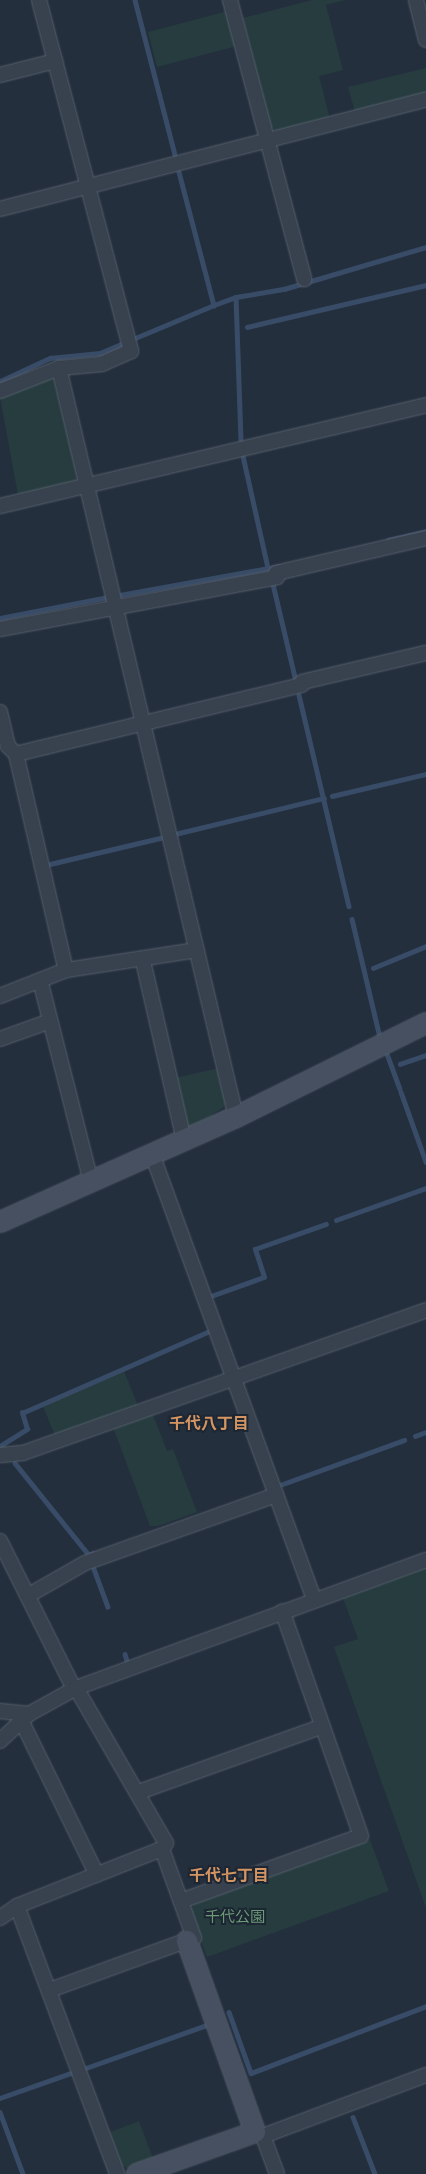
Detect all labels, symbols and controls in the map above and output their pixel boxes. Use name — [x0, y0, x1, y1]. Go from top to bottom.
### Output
district label: 千代八丁目 — [169, 1414, 249, 1434]
district label: 千代七丁目 — [189, 1866, 269, 1886]
park label: 千代公園 — [205, 1909, 265, 1927]

